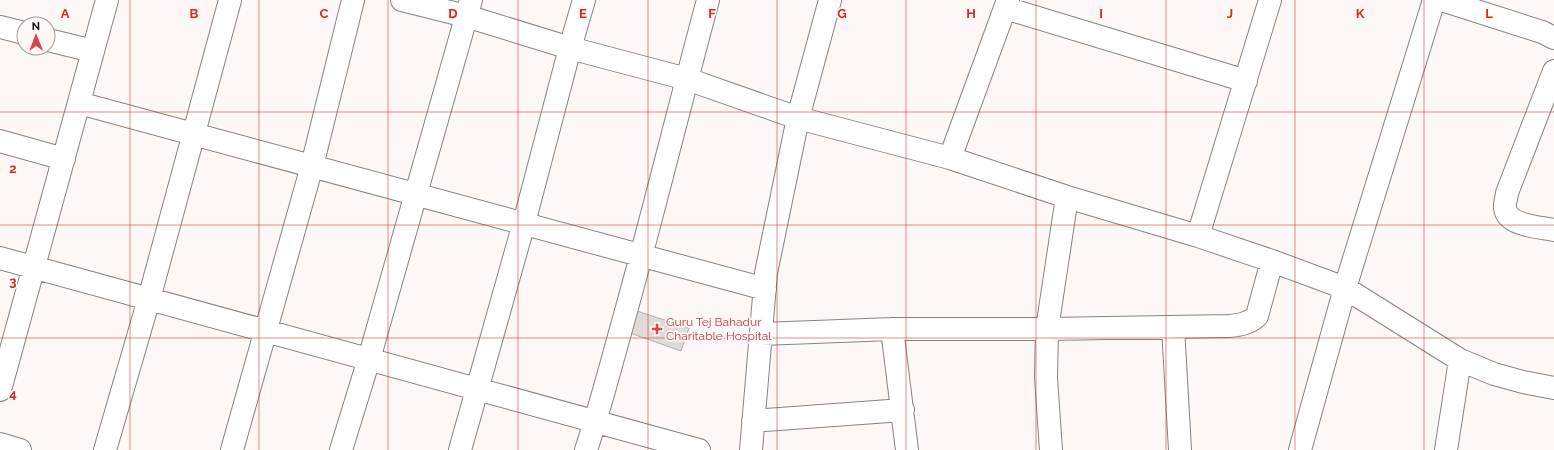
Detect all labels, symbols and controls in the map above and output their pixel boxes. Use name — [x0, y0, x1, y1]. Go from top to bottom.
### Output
text: A — [61, 6, 70, 21]
text: B — [190, 6, 199, 21]
text: C — [320, 6, 329, 21]
text: D — [448, 6, 458, 21]
text: E — [579, 6, 587, 21]
text: F — [708, 6, 716, 21]
text: G — [837, 6, 847, 21]
text: H — [966, 6, 976, 21]
text: I — [1099, 6, 1103, 21]
text: J — [1227, 6, 1233, 21]
text: K — [1356, 6, 1365, 21]
text: L — [1485, 6, 1493, 21]
north arrow — [16, 16, 56, 56]
text: N — [32, 20, 40, 33]
text: 2 — [9, 161, 17, 176]
text: 3 — [9, 274, 17, 289]
place label: Guru Tej Bahadur Charitable Hospital — [666, 315, 772, 343]
marker: Guru Tej Bahadur Charitable Hospital — [651, 323, 663, 335]
text: 4 — [9, 386, 17, 401]

